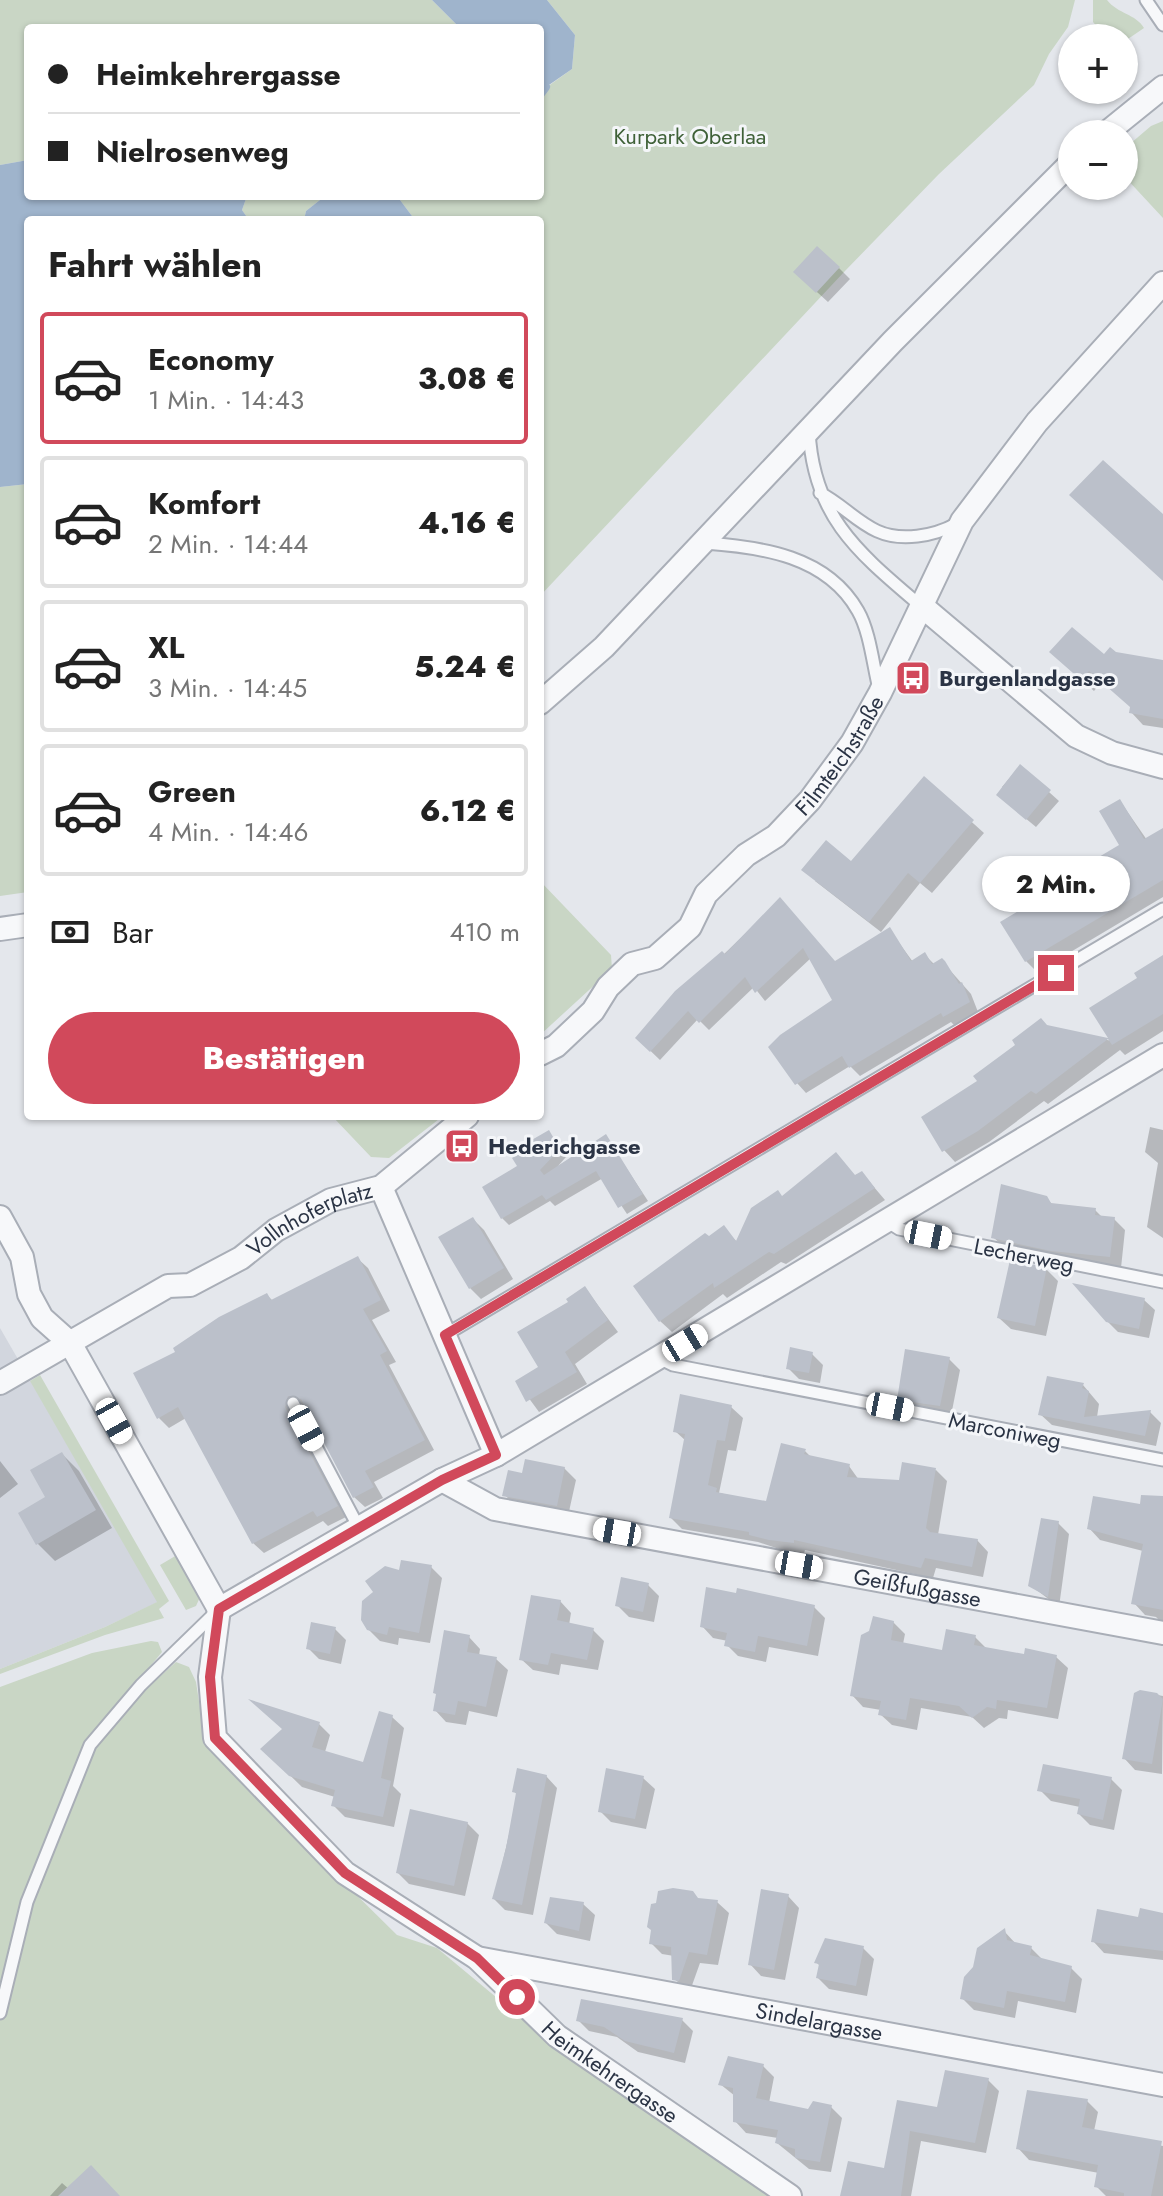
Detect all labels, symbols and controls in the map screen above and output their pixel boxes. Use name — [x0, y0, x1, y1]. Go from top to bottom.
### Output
map controls — [1058, 24, 1138, 200]
button: + — [1058, 24, 1138, 104]
text: Heimkehrergasse — [96, 53, 341, 96]
park label: Kurpark Oberlaa — [614, 120, 766, 152]
button: − — [1058, 120, 1138, 200]
text: Nielrosenweg — [96, 130, 289, 173]
text: Fahrt wählen — [48, 238, 262, 290]
text: Economy — [148, 338, 274, 381]
icon: car — [52, 342, 124, 414]
text: 3.08 € — [418, 357, 516, 400]
text: 1 Min. · 14:43 — [148, 381, 304, 419]
text: Komfort — [148, 482, 260, 525]
icon: car — [52, 486, 124, 558]
text: 4.16 € — [418, 501, 516, 544]
text: 2 Min. · 14:44 — [148, 525, 308, 563]
text: XL — [148, 626, 184, 669]
icon: car — [52, 630, 124, 702]
text: 5.24 € — [414, 645, 516, 688]
bus stop icon: Burgenlandgasse — [894, 659, 932, 697]
place label: Burgenlandgasse — [939, 662, 1116, 694]
text: 3 Min. · 14:45 — [148, 669, 307, 707]
street label: Filmteichstraße — [787, 689, 892, 823]
text: Green — [148, 770, 236, 813]
icon: car — [52, 774, 124, 846]
text: 6.12 € — [420, 789, 516, 832]
text: 4 Min. · 14:46 — [148, 813, 308, 851]
callout: 2 Min. — [982, 857, 1130, 913]
text: 2 Min. — [1016, 865, 1096, 903]
icon: cash — [48, 910, 92, 954]
text: Bar — [112, 911, 153, 954]
text: 410 m — [449, 913, 520, 951]
route end — [1038, 955, 1074, 991]
button: Bestätigen — [48, 1012, 520, 1104]
bus stop icon: Hederichgasse — [443, 1127, 481, 1165]
place label: Hederichgasse — [488, 1130, 641, 1162]
street label: Vollnhoferplatz — [239, 1174, 376, 1264]
car — [902, 1219, 954, 1251]
street label: Lecherweg — [971, 1230, 1077, 1280]
car — [658, 1320, 712, 1366]
car — [864, 1391, 916, 1423]
car — [92, 1394, 136, 1448]
car — [284, 1401, 328, 1455]
street label: Marconiweg — [946, 1403, 1064, 1457]
car — [591, 1516, 643, 1548]
car — [773, 1549, 825, 1581]
street label: Geißfußgasse — [851, 1560, 984, 1615]
route start — [499, 1979, 535, 2015]
street label: Sindelargasse — [753, 1994, 885, 2049]
street label: Heimkehrergasse — [534, 2013, 685, 2131]

